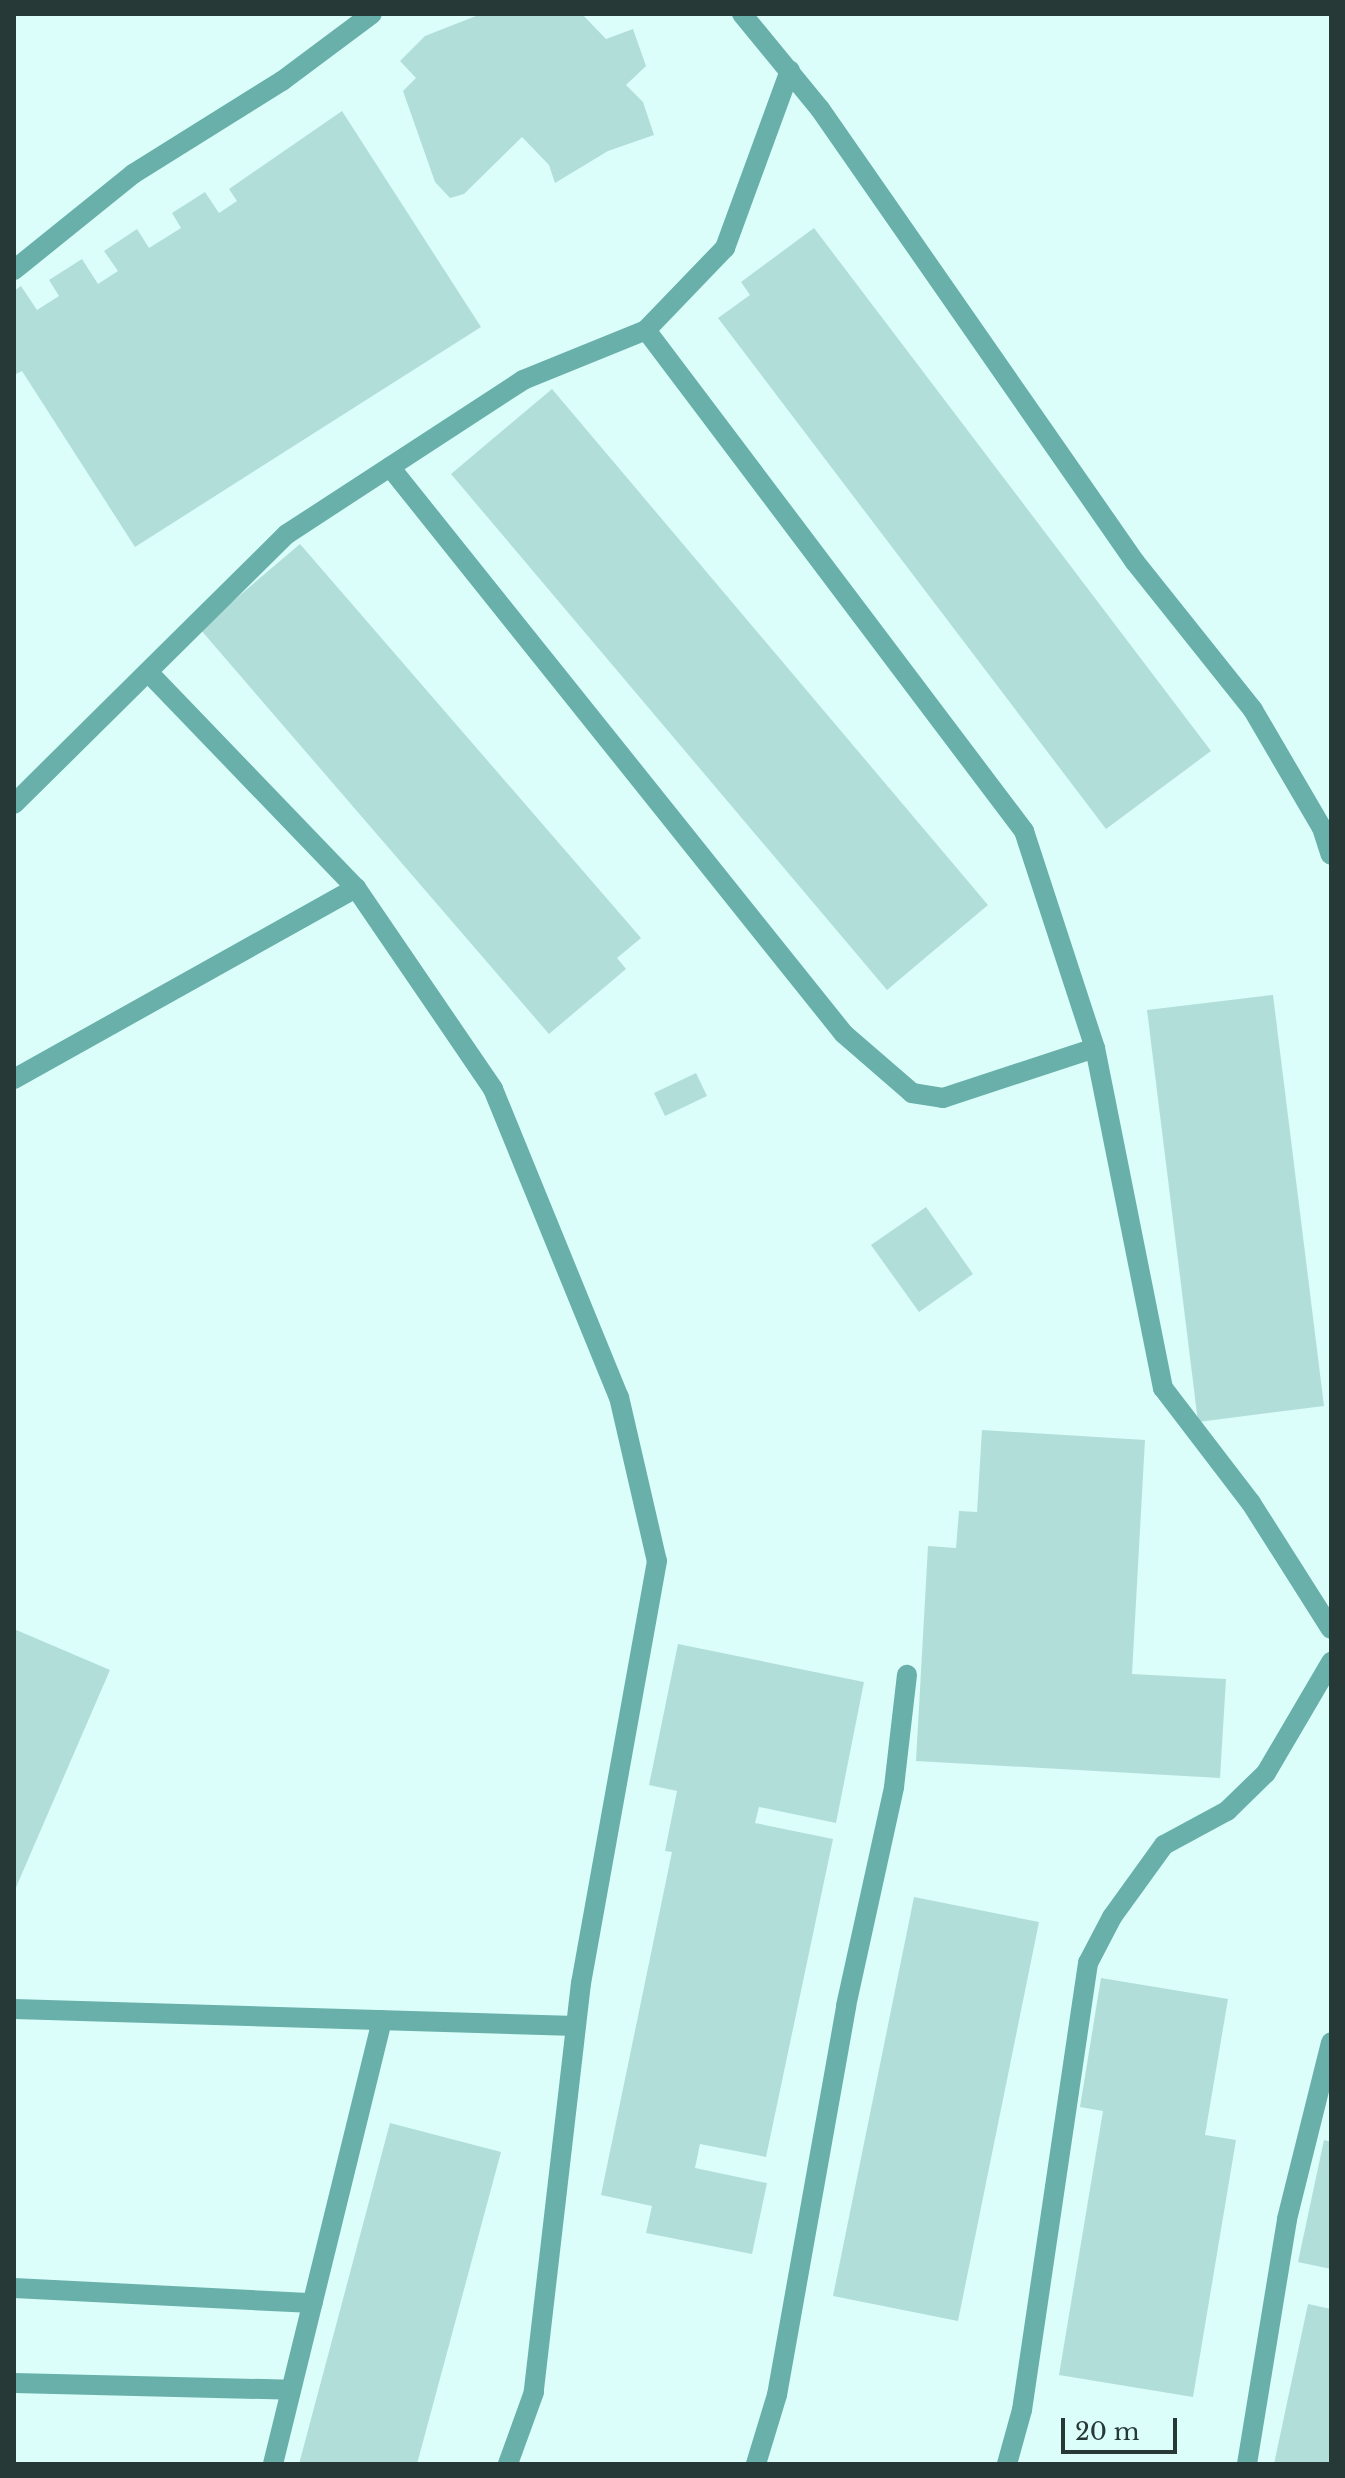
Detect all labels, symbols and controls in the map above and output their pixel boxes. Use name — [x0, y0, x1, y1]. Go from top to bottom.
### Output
scale bar — [1065, 2402, 1181, 2452]
text: 20 m — [1075, 2417, 1140, 2446]

